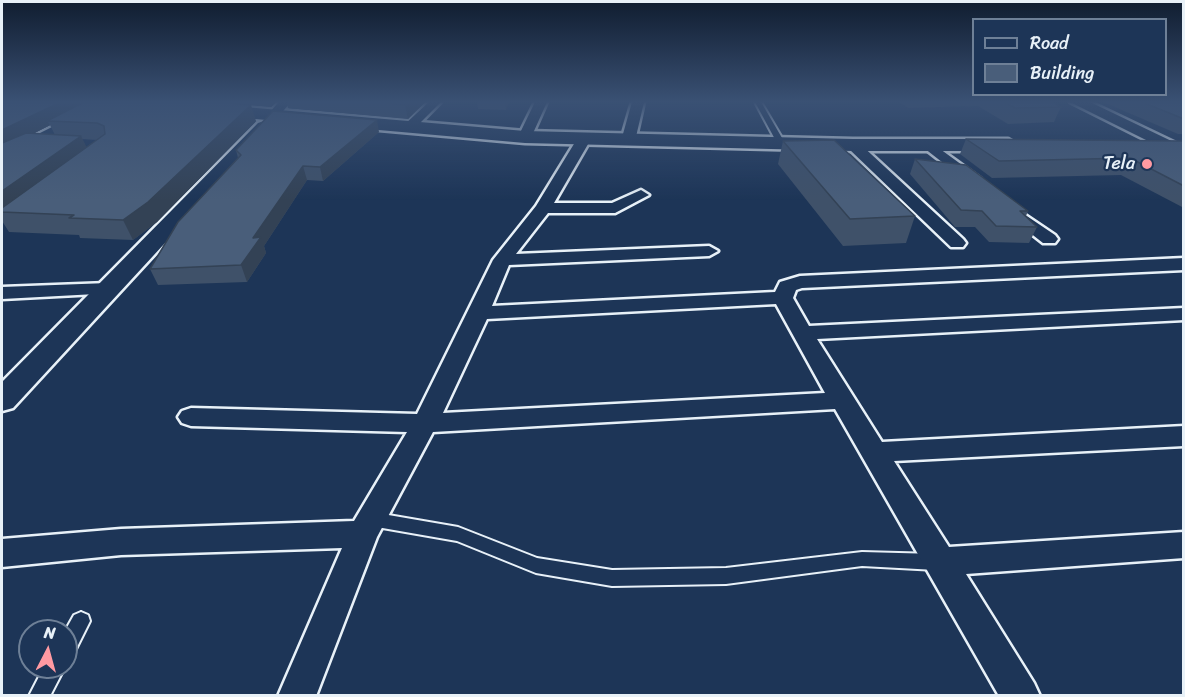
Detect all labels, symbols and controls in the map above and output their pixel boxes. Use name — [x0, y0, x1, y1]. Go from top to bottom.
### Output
legend — [972, 18, 1167, 96]
text: Road — [1030, 27, 1069, 59]
text: Building — [1030, 57, 1094, 89]
place label: Tela — [1103, 153, 1135, 175]
marker: Tela — [1140, 157, 1154, 171]
text: N — [43, 618, 57, 648]
north arrow — [18, 619, 78, 679]

